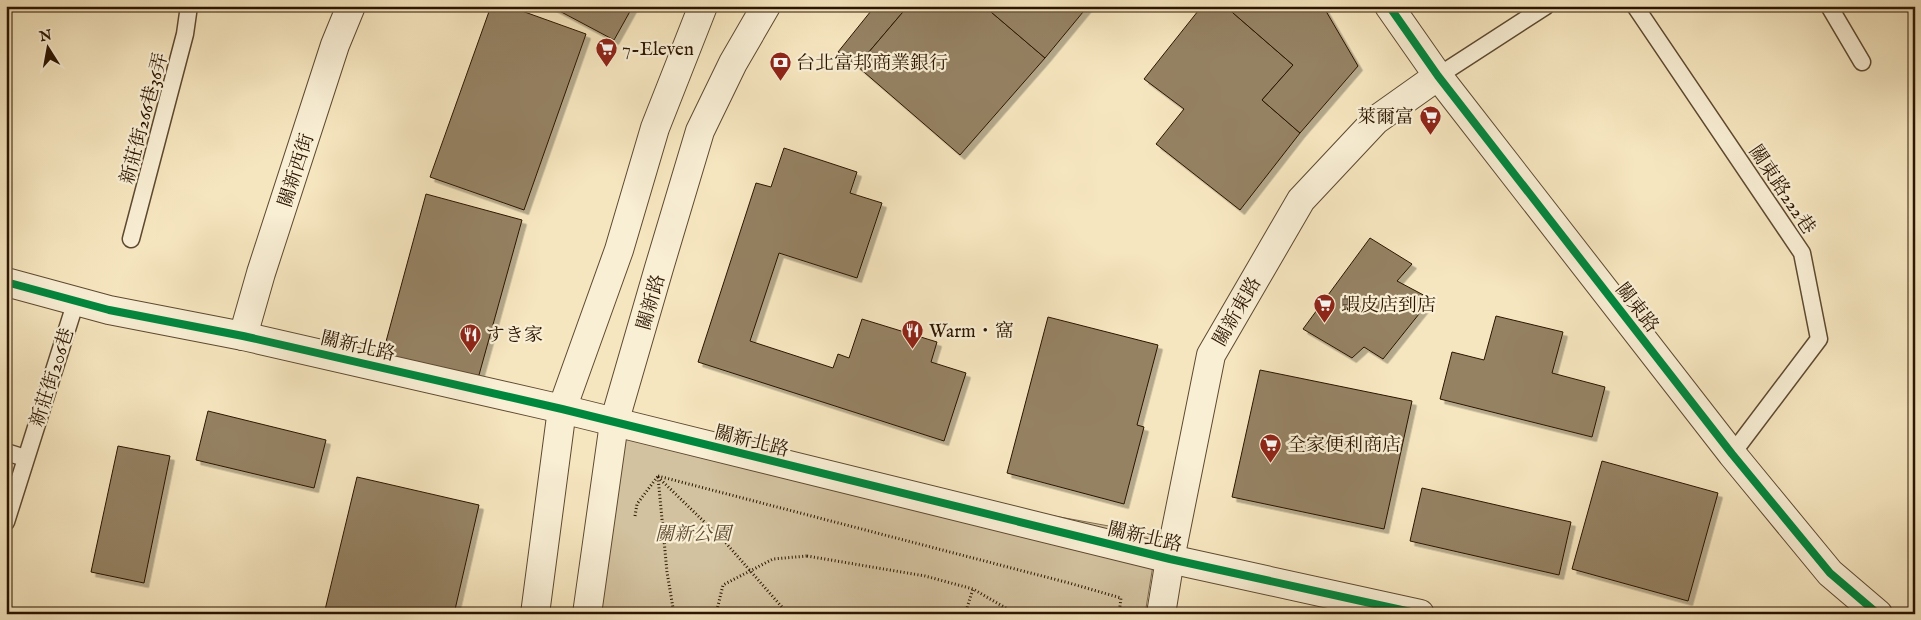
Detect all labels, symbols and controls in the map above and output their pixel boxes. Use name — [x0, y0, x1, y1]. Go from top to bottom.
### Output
north arrow — [22, 22, 72, 72]
text: N — [37, 26, 53, 46]
supermarket icon: 7-Eleven — [594, 36, 618, 67]
place label: 7-Eleven — [622, 38, 694, 62]
street label: 新莊街266巷36弄 — [116, 50, 174, 187]
bank icon: 台北富邦商業銀行 — [768, 50, 792, 81]
place label: 台北富邦商業銀行 — [796, 52, 948, 76]
supermarket icon: 萊爾富 — [1418, 104, 1442, 135]
place label: 萊爾富 — [1357, 106, 1414, 130]
street label: 關新西街 — [274, 131, 320, 210]
street label: 關東路222巷 — [1743, 141, 1820, 239]
street label: 關新路 — [633, 272, 671, 333]
street label: 關新東路 — [1208, 273, 1267, 351]
street label: 關東路 — [1609, 278, 1663, 338]
supermarket icon: 蝦皮店到店 — [1313, 292, 1337, 323]
place label: 蝦皮店到店 — [1341, 294, 1436, 318]
restaurant icon: Warm・窩 — [901, 318, 925, 349]
place label: Warm・窩 — [929, 320, 1014, 344]
restaurant icon: すき家 — [458, 322, 482, 353]
place label: すき家 — [486, 324, 543, 348]
street label: 新莊街206巷 — [26, 325, 80, 430]
street label: 關新北路 — [318, 327, 397, 367]
street label: 關新北路 — [712, 421, 791, 463]
supermarket icon: 全家便利商店 — [1259, 432, 1283, 463]
place label: 全家便利商店 — [1287, 434, 1401, 458]
street label: 關新北路 — [1105, 518, 1184, 558]
park label: 關新公園 — [655, 523, 734, 547]

